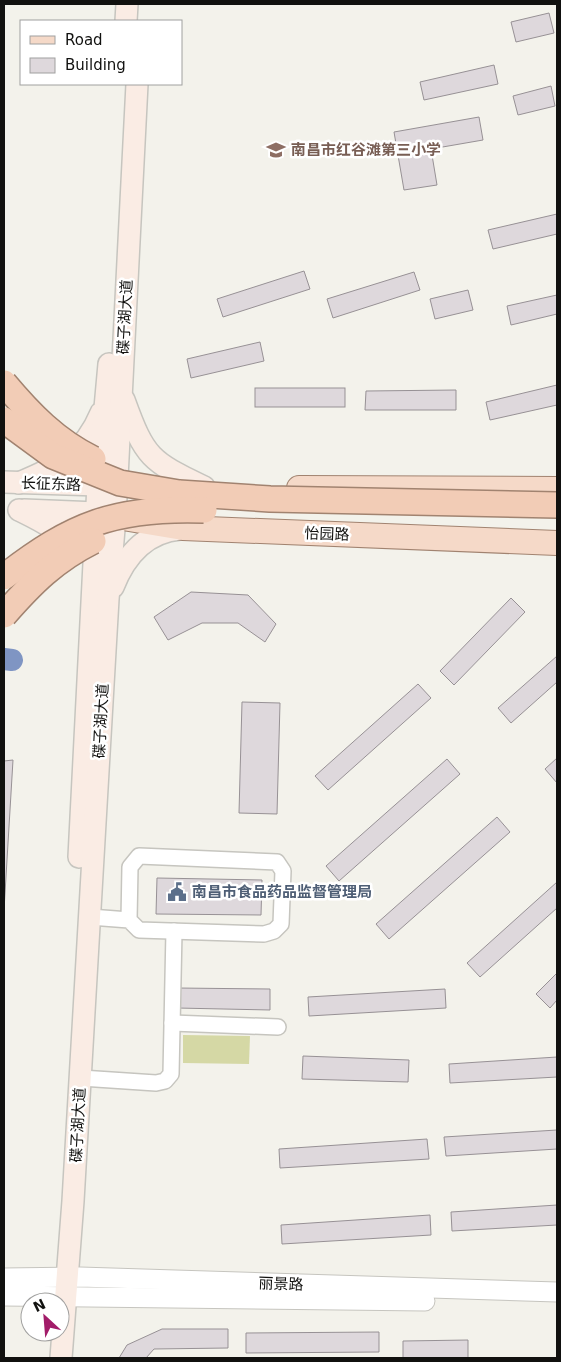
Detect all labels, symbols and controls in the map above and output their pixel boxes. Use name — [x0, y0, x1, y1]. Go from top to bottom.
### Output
legend — [20, 20, 182, 85]
text: Road — [65, 31, 103, 49]
text: Building — [65, 56, 126, 74]
school or university icon: 南昌市红谷滩第三小学 — [265, 139, 287, 161]
place label: 南昌市红谷滩第三小学 — [291, 141, 441, 159]
street label: 碟子湖大道 — [114, 279, 136, 355]
street label: 长征东路 — [21, 474, 81, 494]
street label: 怡园路 — [304, 524, 350, 544]
street label: 碟子湖大道 — [90, 683, 112, 759]
public building icon: 南昌市食品药品监督管理局 — [166, 881, 188, 903]
place label: 南昌市食品药品监督管理局 — [192, 883, 372, 901]
street label: 碟子湖大道 — [67, 1087, 89, 1163]
street label: 丽景路 — [258, 1274, 304, 1294]
north arrow — [20, 1292, 70, 1342]
text: N — [31, 1296, 48, 1315]

